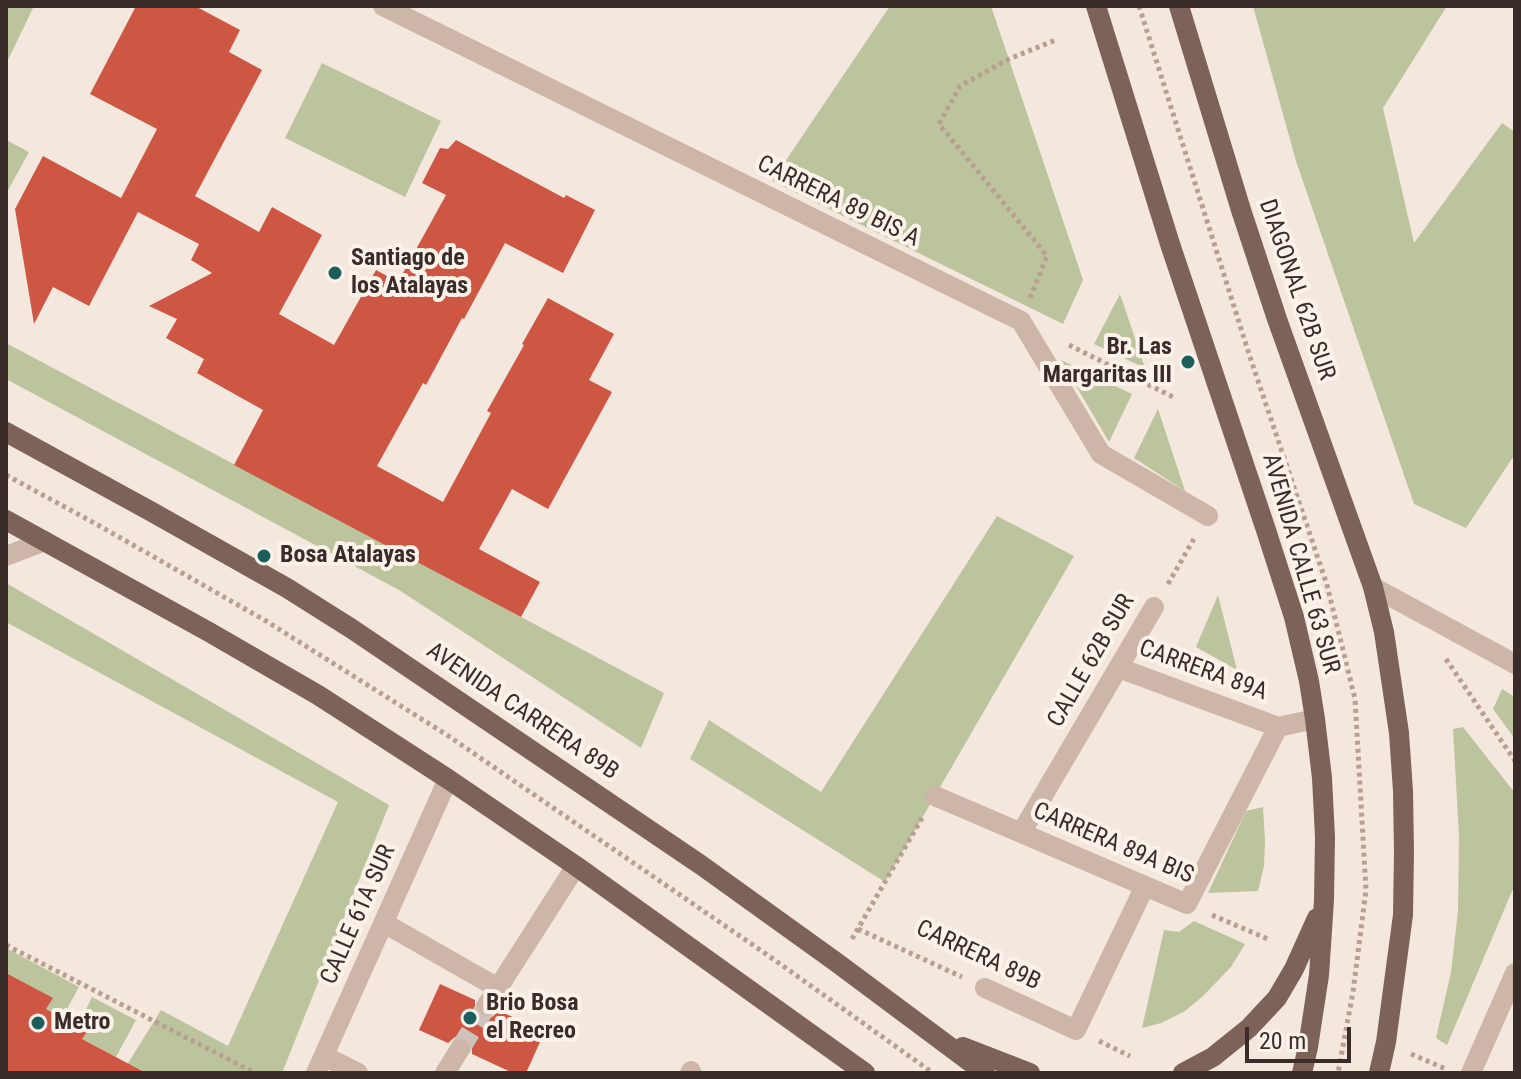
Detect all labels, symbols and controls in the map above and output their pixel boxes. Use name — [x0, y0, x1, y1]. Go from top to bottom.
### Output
street label: CARRERA 89 BIS A — [752, 150, 924, 254]
street label: DIAGONAL 62B SUR — [1252, 196, 1340, 384]
place label: Santiago de los Atalayas — [351, 245, 468, 301]
marker: Santiago de los Atalayas — [326, 264, 344, 282]
place label: Br. Las Margaritas III — [1043, 334, 1172, 390]
marker: Br. Las Margaritas III — [1179, 353, 1197, 371]
street label: AVENIDA CALLE 63 SUR — [1255, 451, 1345, 677]
place label: Bosa Atalayas — [280, 542, 416, 570]
marker: Bosa Atalayas — [255, 547, 273, 565]
street label: CALLE 62B SUR — [1042, 589, 1142, 733]
street label: CARRERA 89A — [1135, 634, 1271, 708]
street label: AVENIDA CARRERA 89B — [420, 637, 624, 787]
street label: CARRERA 89A BIS — [1028, 797, 1198, 891]
street label: CALLE 61A SUR — [315, 841, 403, 989]
street label: CARRERA 89B — [911, 915, 1045, 997]
place label: Brio Bosa el Recreo — [486, 990, 579, 1046]
place label: Metro — [54, 1009, 111, 1037]
marker: Brio Bosa el Recreo — [461, 1009, 479, 1027]
scale bar — [1249, 1011, 1355, 1061]
marker: Metro — [29, 1014, 47, 1032]
text: 20 m — [1259, 1027, 1306, 1055]

